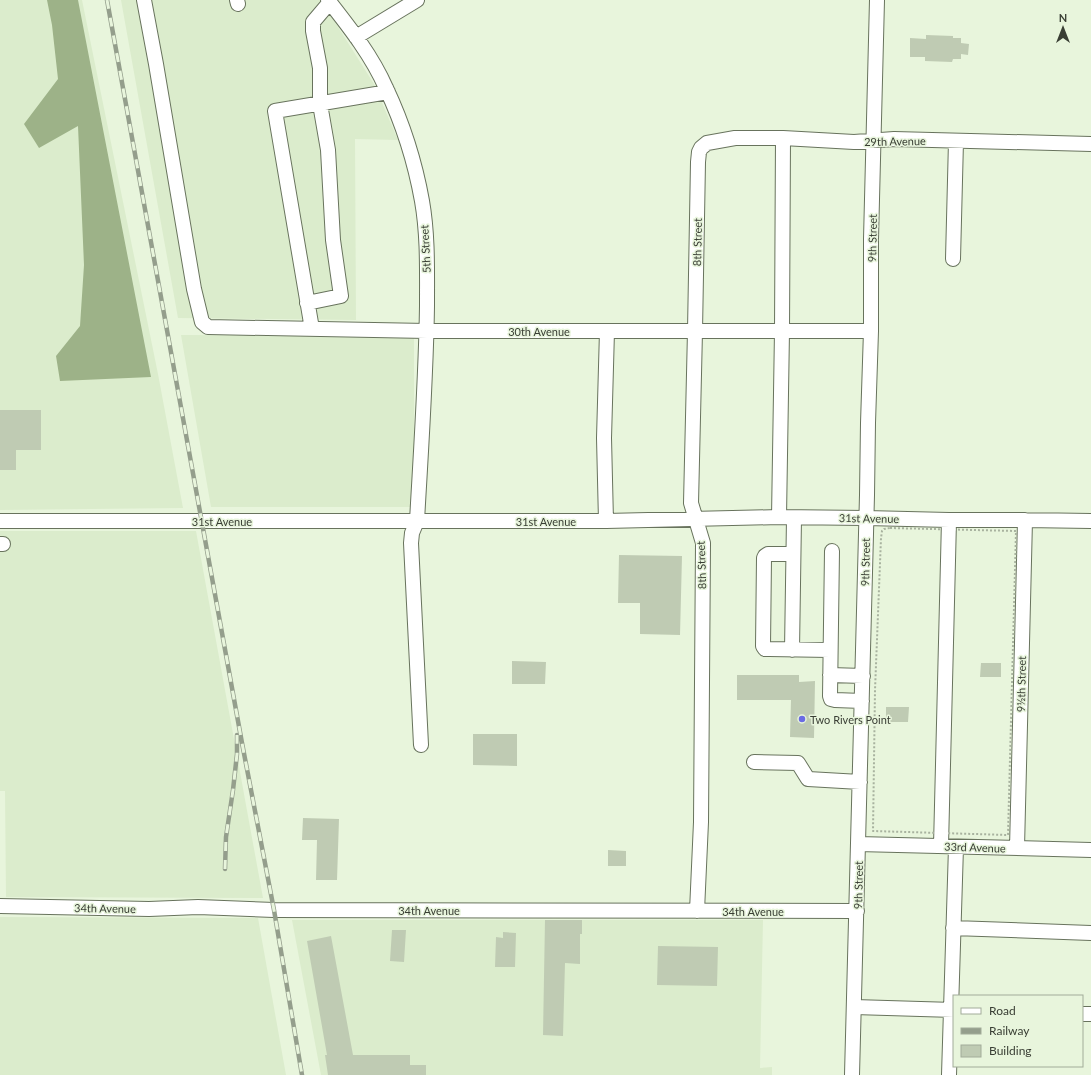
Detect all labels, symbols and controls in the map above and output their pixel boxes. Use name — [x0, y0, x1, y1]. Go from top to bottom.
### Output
north arrow — [1043, 8, 1083, 48]
text: N — [1059, 11, 1067, 24]
street label: 29th Avenue — [864, 134, 926, 148]
street label: 9th Street — [865, 214, 879, 262]
street label: 8th Street — [690, 218, 704, 266]
street label: 5th Street — [417, 225, 433, 273]
street label: 30th Avenue — [508, 325, 570, 338]
street label: 31st Avenue — [839, 511, 899, 525]
street label: 31st Avenue — [192, 515, 252, 528]
street label: 31st Avenue — [516, 515, 576, 528]
street label: 9th Street — [858, 538, 872, 586]
street label: 8th Street — [694, 541, 708, 589]
street label: 9½th Street — [1014, 656, 1028, 712]
place label: Two Rivers Point — [810, 713, 891, 726]
marker: Two Rivers Point — [797, 714, 807, 724]
street label: 33rd Avenue — [944, 839, 1006, 855]
street label: 9th Street — [851, 861, 865, 909]
street label: 34th Avenue — [74, 901, 136, 915]
street label: 34th Avenue — [398, 904, 460, 917]
street label: 34th Avenue — [722, 905, 784, 918]
legend — [953, 995, 1083, 1067]
text: Road — [989, 1003, 1016, 1018]
text: Railway — [989, 1023, 1030, 1038]
text: Building — [989, 1043, 1032, 1058]

